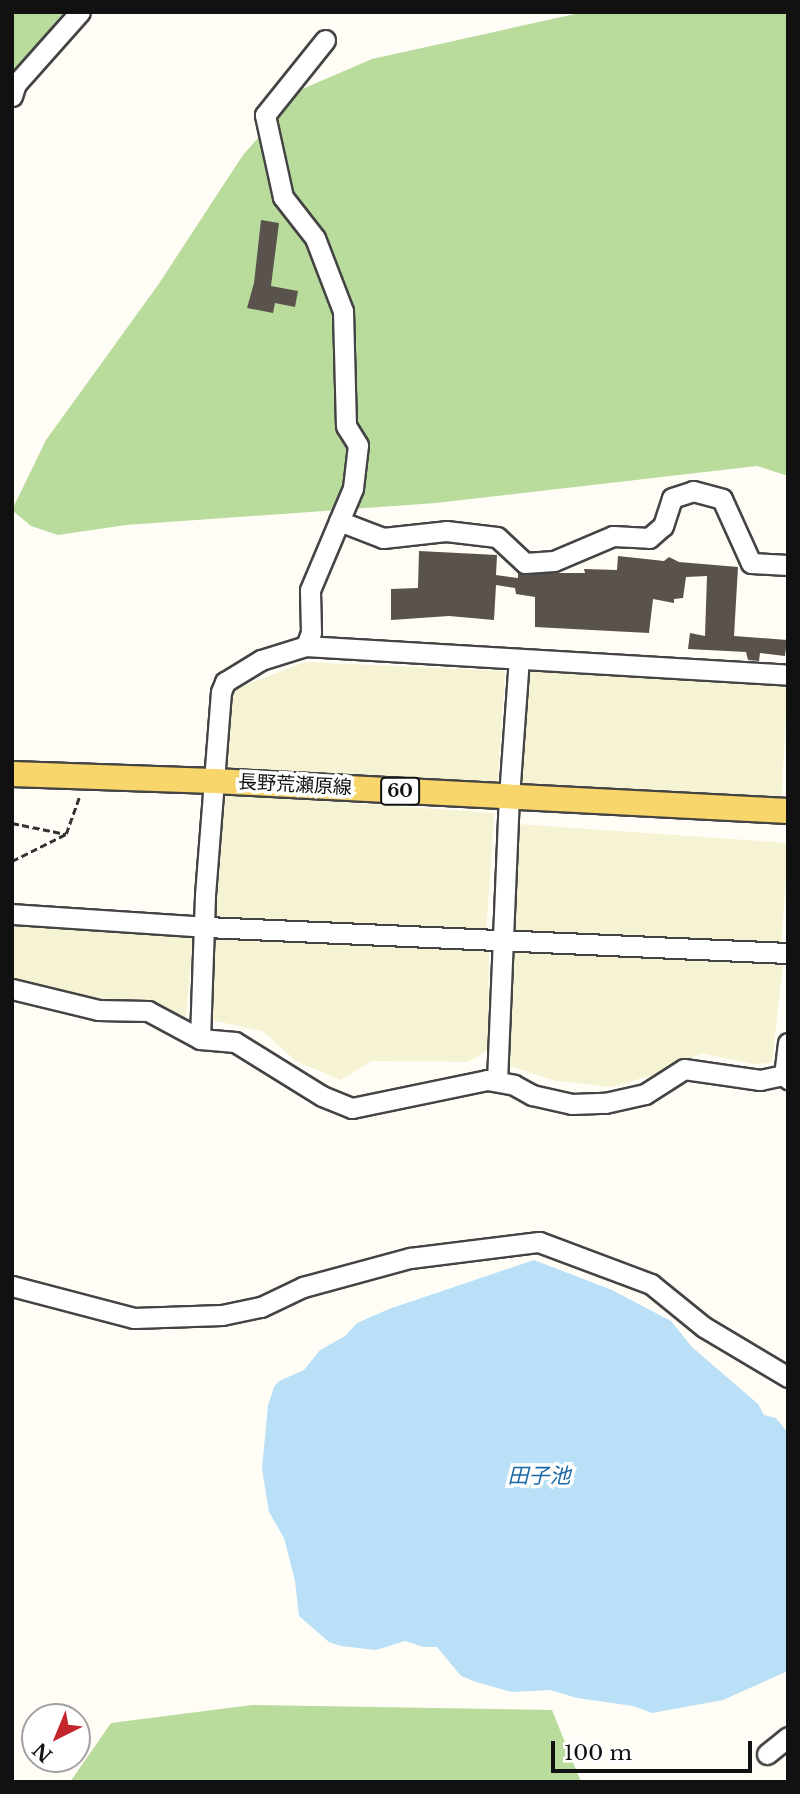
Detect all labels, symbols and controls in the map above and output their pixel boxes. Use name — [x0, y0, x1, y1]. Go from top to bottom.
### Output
street label: 長野荒瀬原線 — [237, 771, 353, 799]
road number: 60 — [379, 776, 421, 806]
water label: 田子池 — [508, 1463, 570, 1489]
north arrow — [21, 1703, 91, 1773]
scale bar — [555, 1728, 756, 1772]
text: N — [28, 1738, 57, 1767]
text: 100 m — [564, 1740, 632, 1766]

